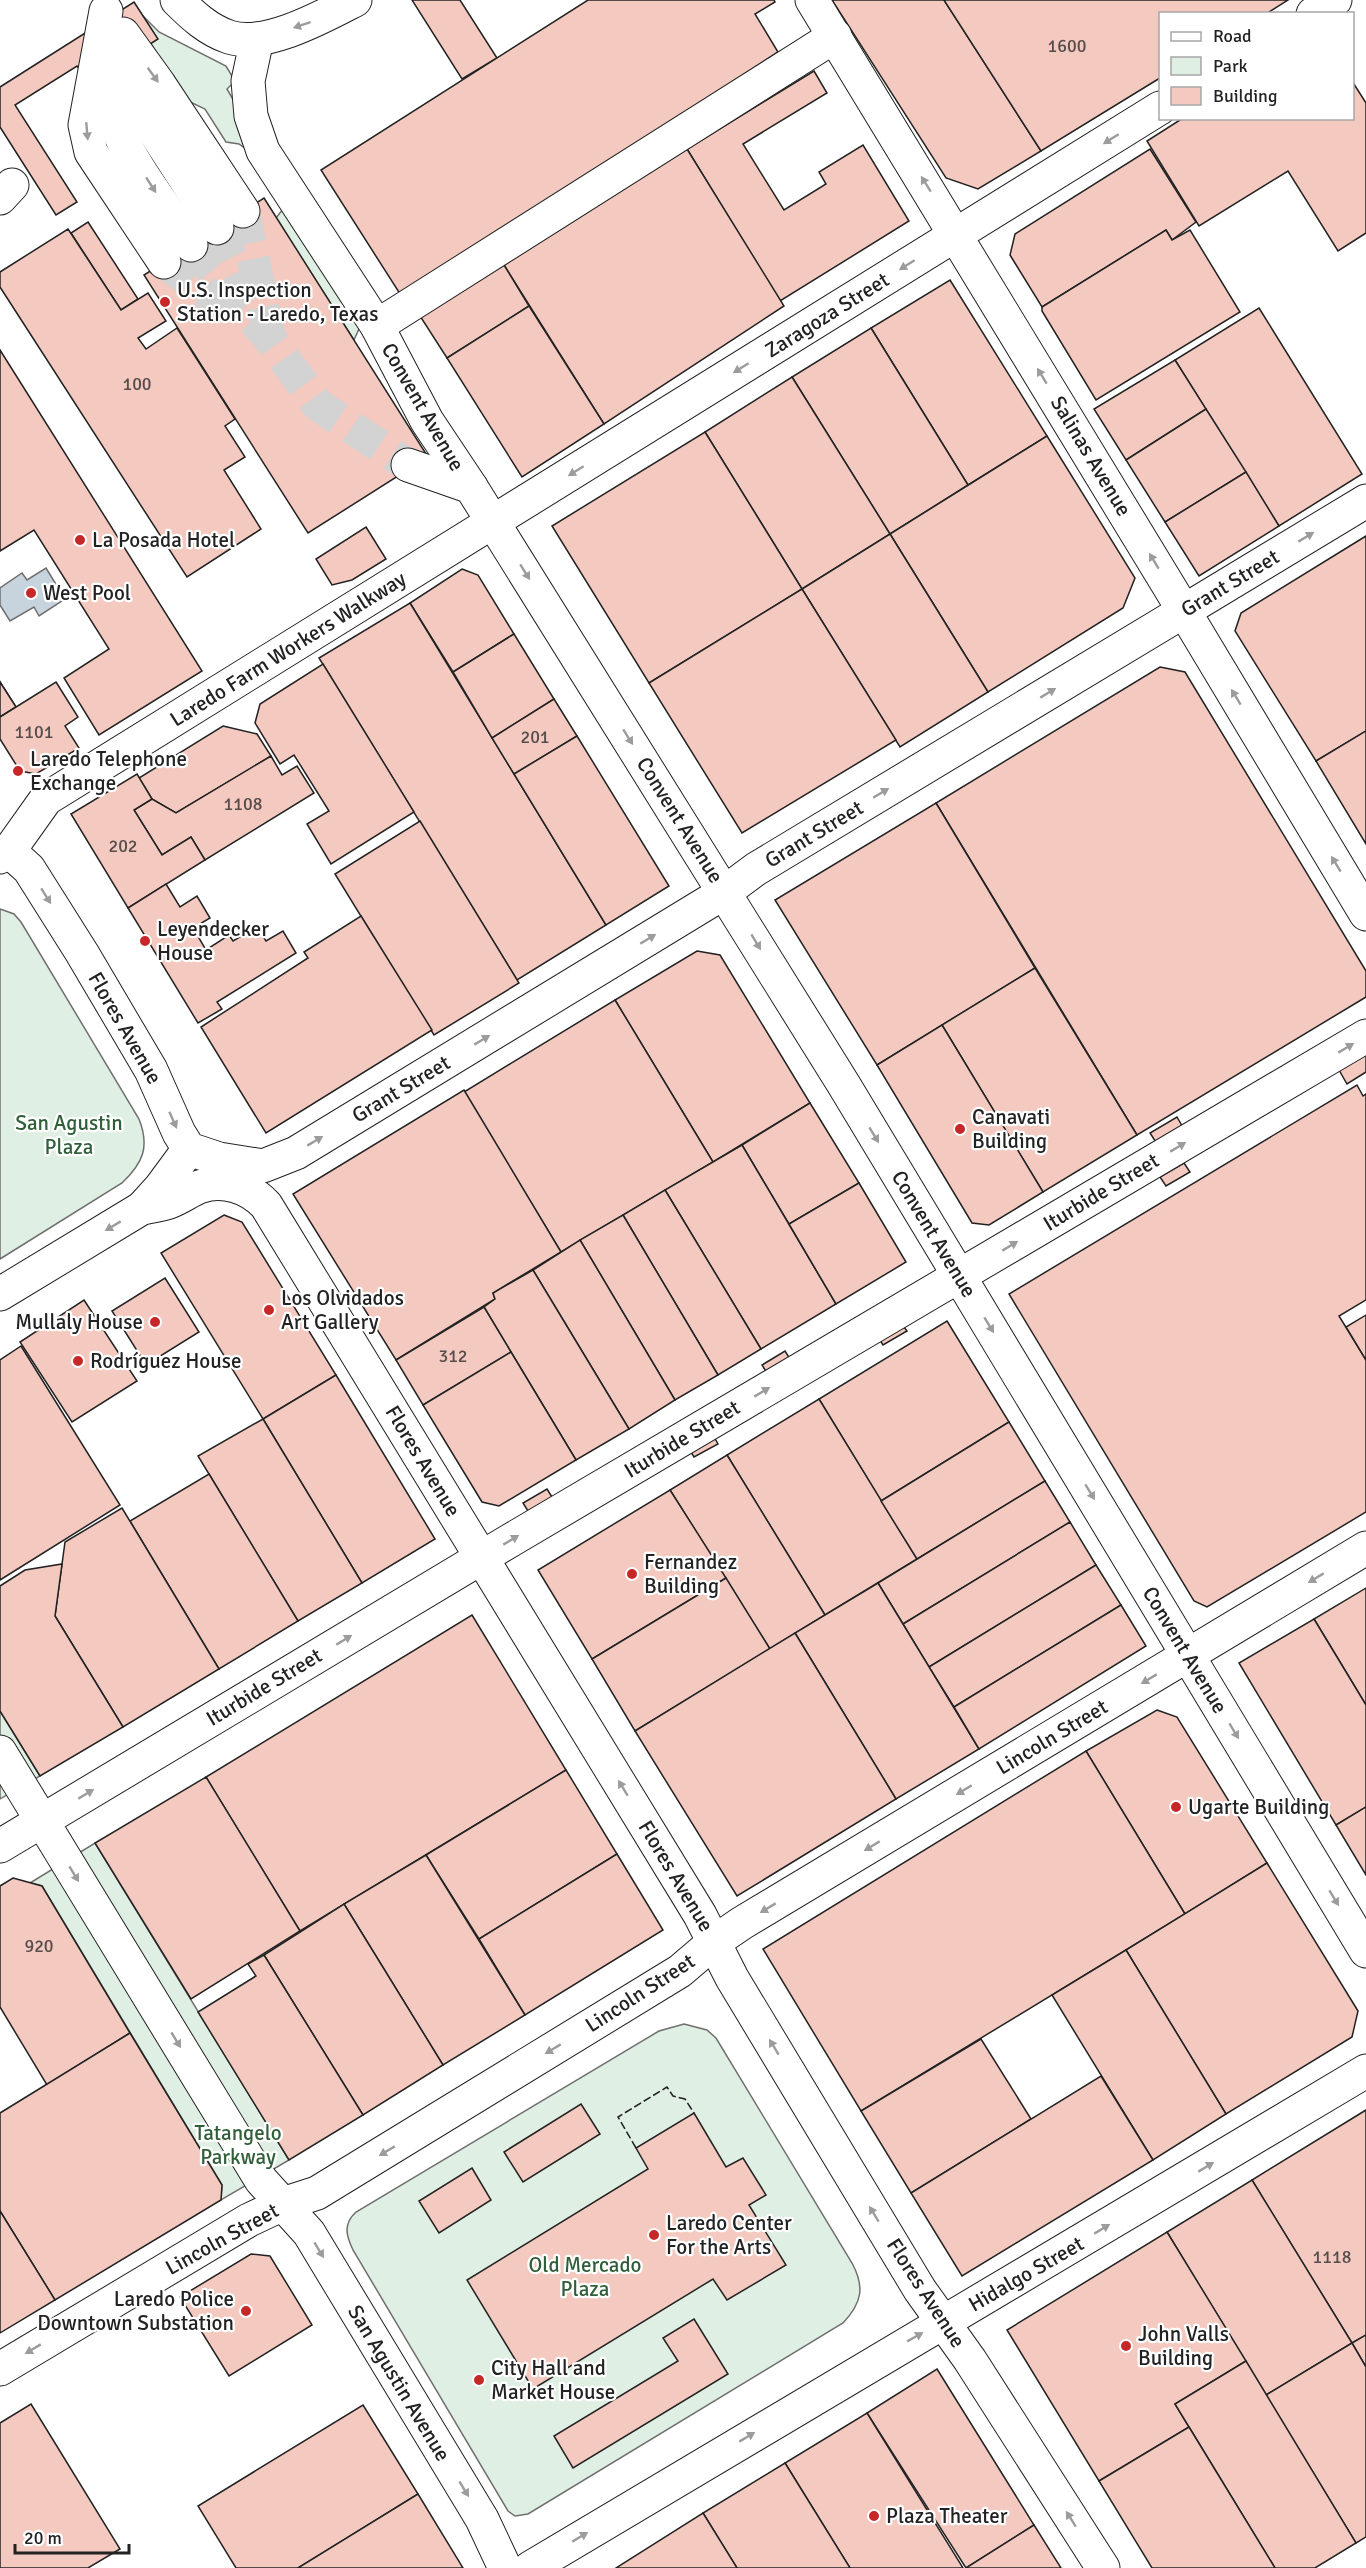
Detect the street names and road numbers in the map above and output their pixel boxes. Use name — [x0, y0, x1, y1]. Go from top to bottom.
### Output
street label: Zaragoza Street — [760, 267, 894, 363]
street label: Convent Avenue — [376, 338, 470, 476]
street label: Salinas Avenue — [1045, 391, 1137, 521]
street label: Grant Street — [1176, 544, 1284, 622]
street label: Laredo Farm Workers Walkway — [165, 565, 411, 732]
street label: Convent Avenue — [631, 752, 729, 888]
street label: Grant Street — [760, 795, 868, 873]
street label: Flores Avenue — [82, 967, 168, 1089]
street label: Grant Street — [347, 1050, 455, 1128]
street label: Iturbide Street — [1038, 1147, 1164, 1237]
street label: Convent Avenue — [886, 1166, 982, 1302]
street label: Iturbide Street — [619, 1394, 745, 1484]
street label: Flores Avenue — [380, 1401, 466, 1521]
street label: Convent Avenue — [1137, 1582, 1233, 1718]
street label: Iturbide Street — [201, 1642, 327, 1732]
street label: Lincoln Street — [992, 1694, 1112, 1780]
street label: Flores Avenue — [633, 1816, 719, 1936]
street label: Lincoln Street — [580, 1948, 700, 2038]
street label: Lincoln Street — [161, 2197, 283, 2281]
street label: Hidalgo Street — [964, 2230, 1088, 2318]
street label: Flores Avenue — [881, 2233, 971, 2353]
street label: San Agustin Avenue — [342, 2300, 456, 2466]

